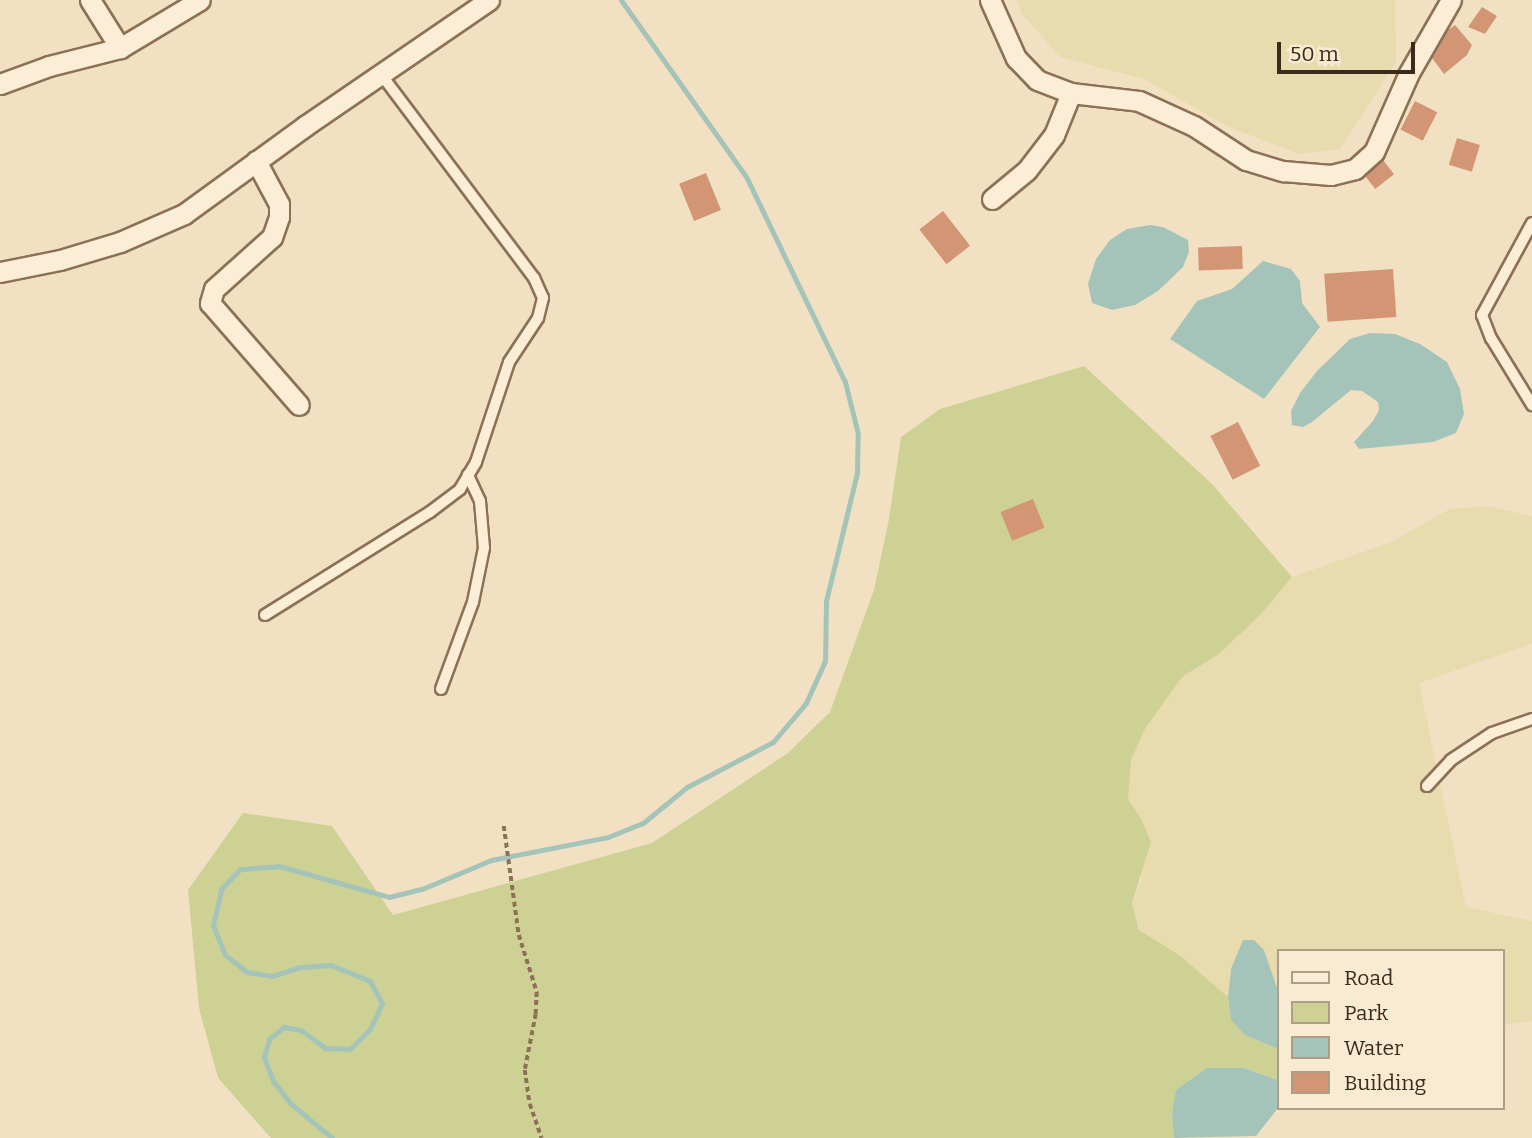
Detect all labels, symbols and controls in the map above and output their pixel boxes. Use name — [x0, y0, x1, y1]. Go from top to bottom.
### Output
scale bar — [1280, 28, 1418, 72]
text: 50 m — [1290, 41, 1339, 67]
legend — [1276, 949, 1504, 1110]
text: Road — [1344, 965, 1393, 991]
text: Park — [1344, 1000, 1388, 1026]
text: Water — [1344, 1035, 1403, 1061]
text: Building — [1344, 1070, 1426, 1096]

